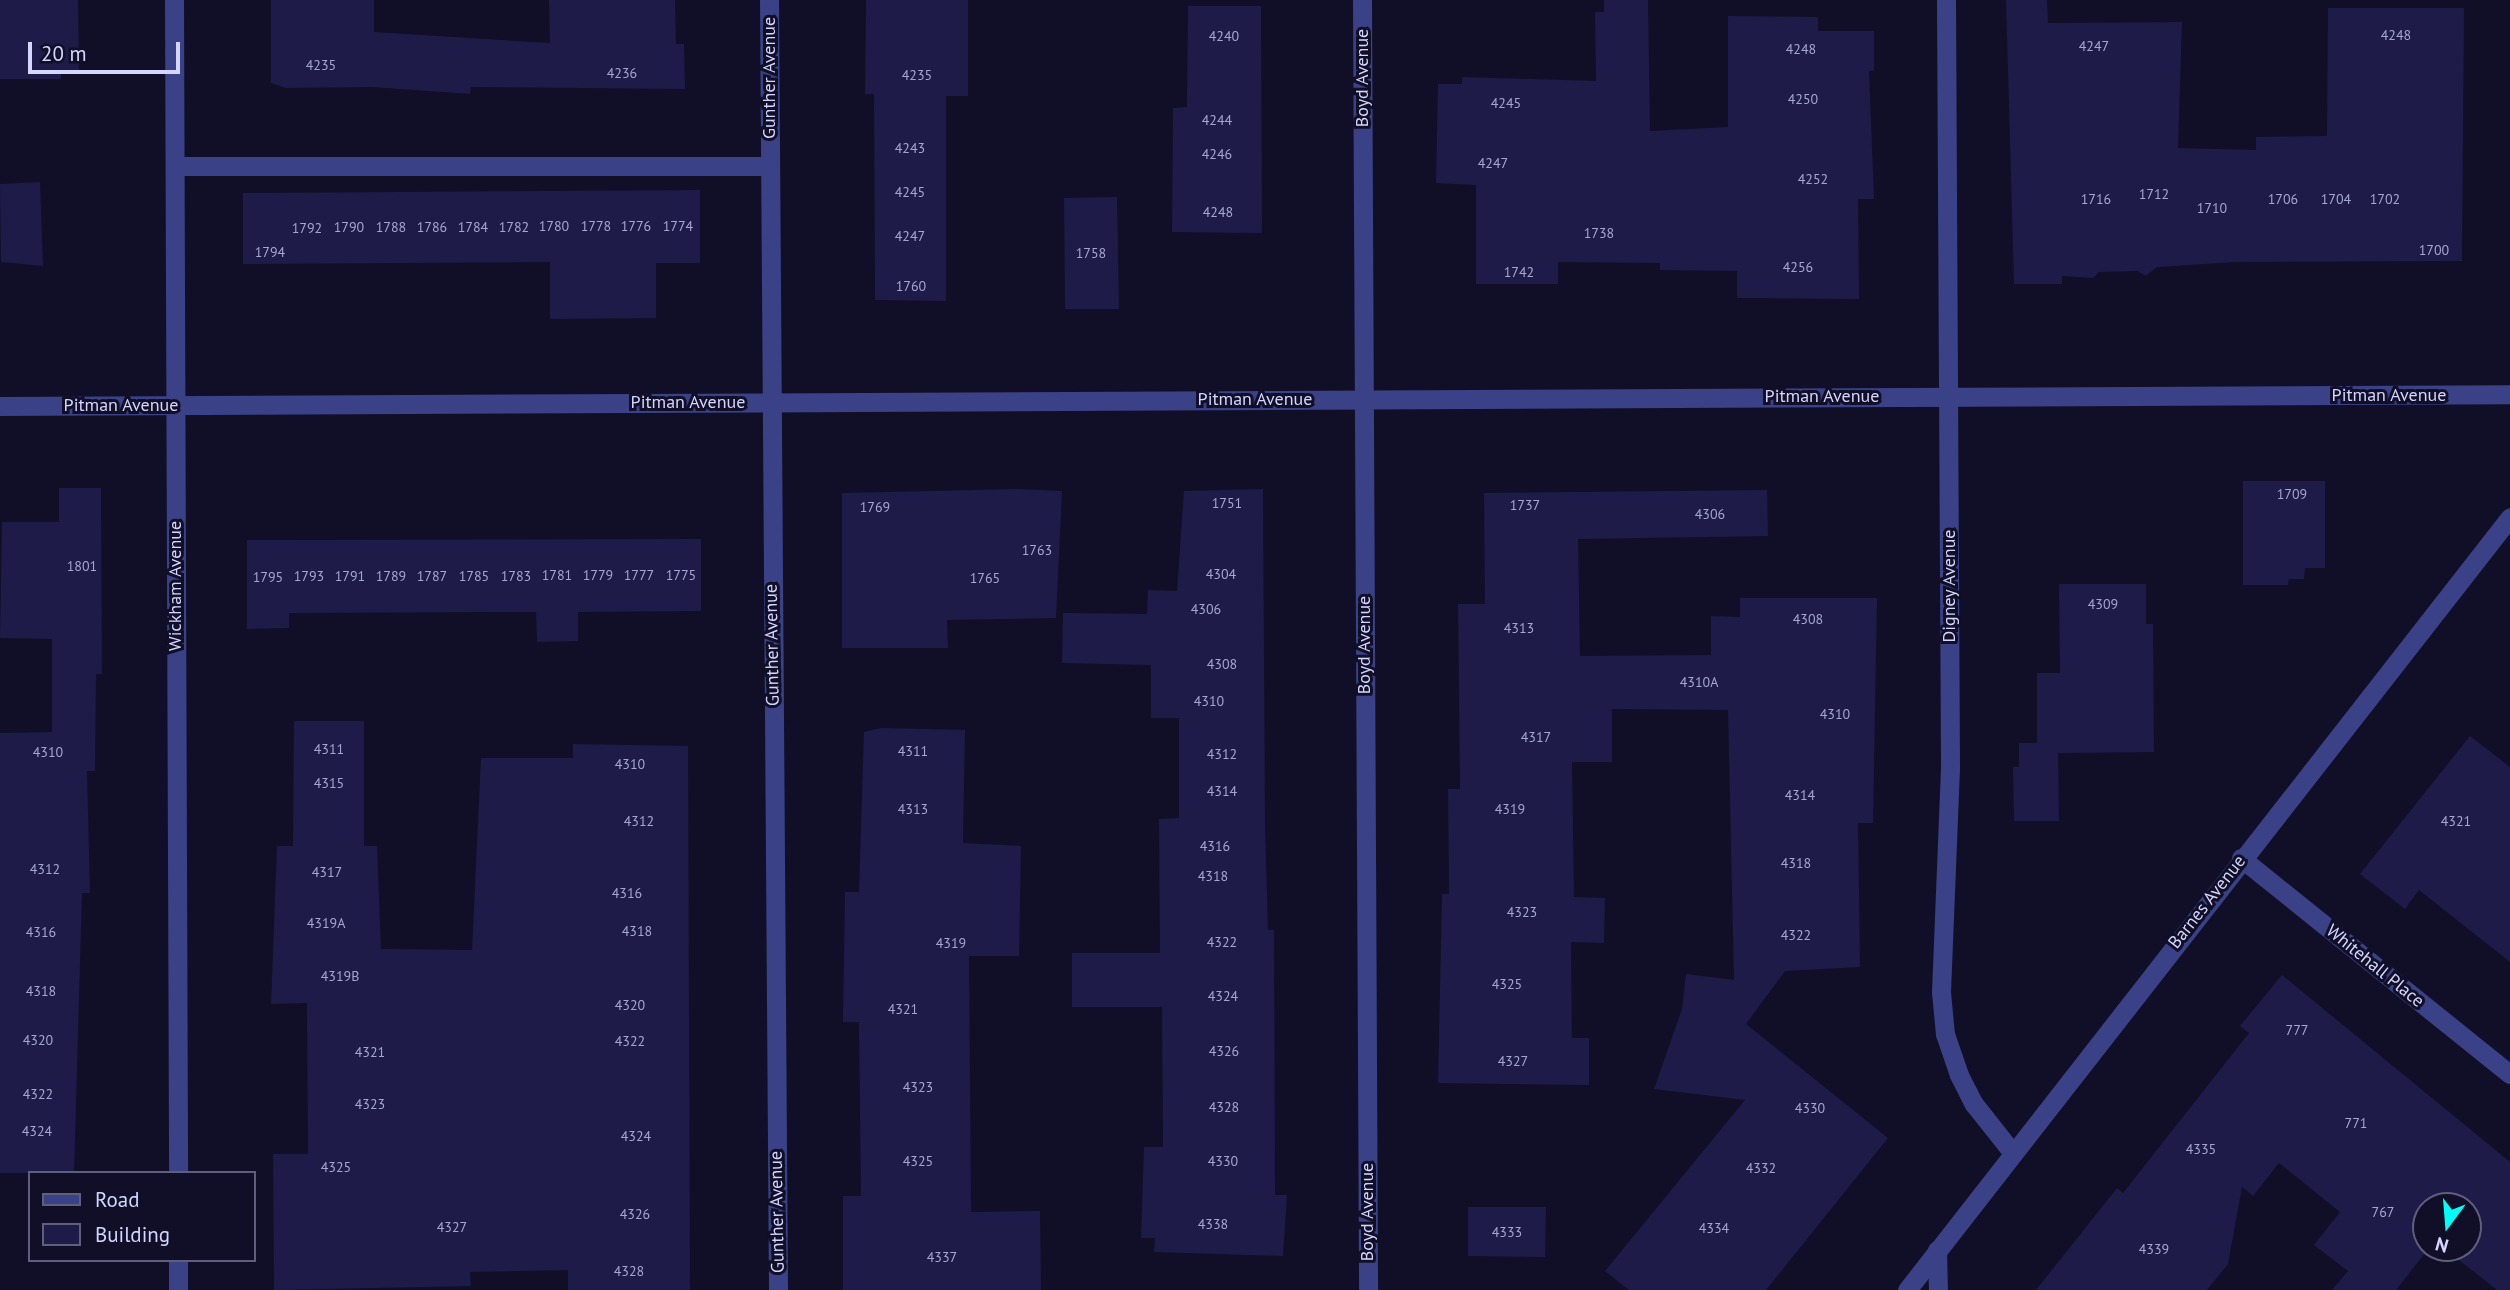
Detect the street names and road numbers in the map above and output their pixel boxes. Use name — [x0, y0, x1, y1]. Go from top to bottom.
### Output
street label: Gunther Avenue — [758, 17, 780, 139]
street label: Boyd Avenue — [1351, 28, 1373, 128]
street label: Pitman Avenue — [2331, 384, 2447, 406]
street label: Pitman Avenue — [1764, 385, 1880, 407]
street label: Pitman Avenue — [1197, 388, 1313, 410]
street label: Pitman Avenue — [630, 391, 746, 413]
street label: Pitman Avenue — [63, 394, 179, 416]
street label: Wickham Avenue — [164, 521, 186, 651]
street label: Digney Avenue — [1938, 529, 1960, 643]
street label: Gunther Avenue — [760, 583, 784, 707]
street label: Boyd Avenue — [1353, 595, 1375, 695]
street label: Barnes Avenue — [2164, 851, 2250, 953]
street label: Whitehall Place — [2322, 920, 2428, 1012]
street label: Gunther Avenue — [765, 1150, 789, 1274]
street label: Boyd Avenue — [1356, 1162, 1378, 1262]

